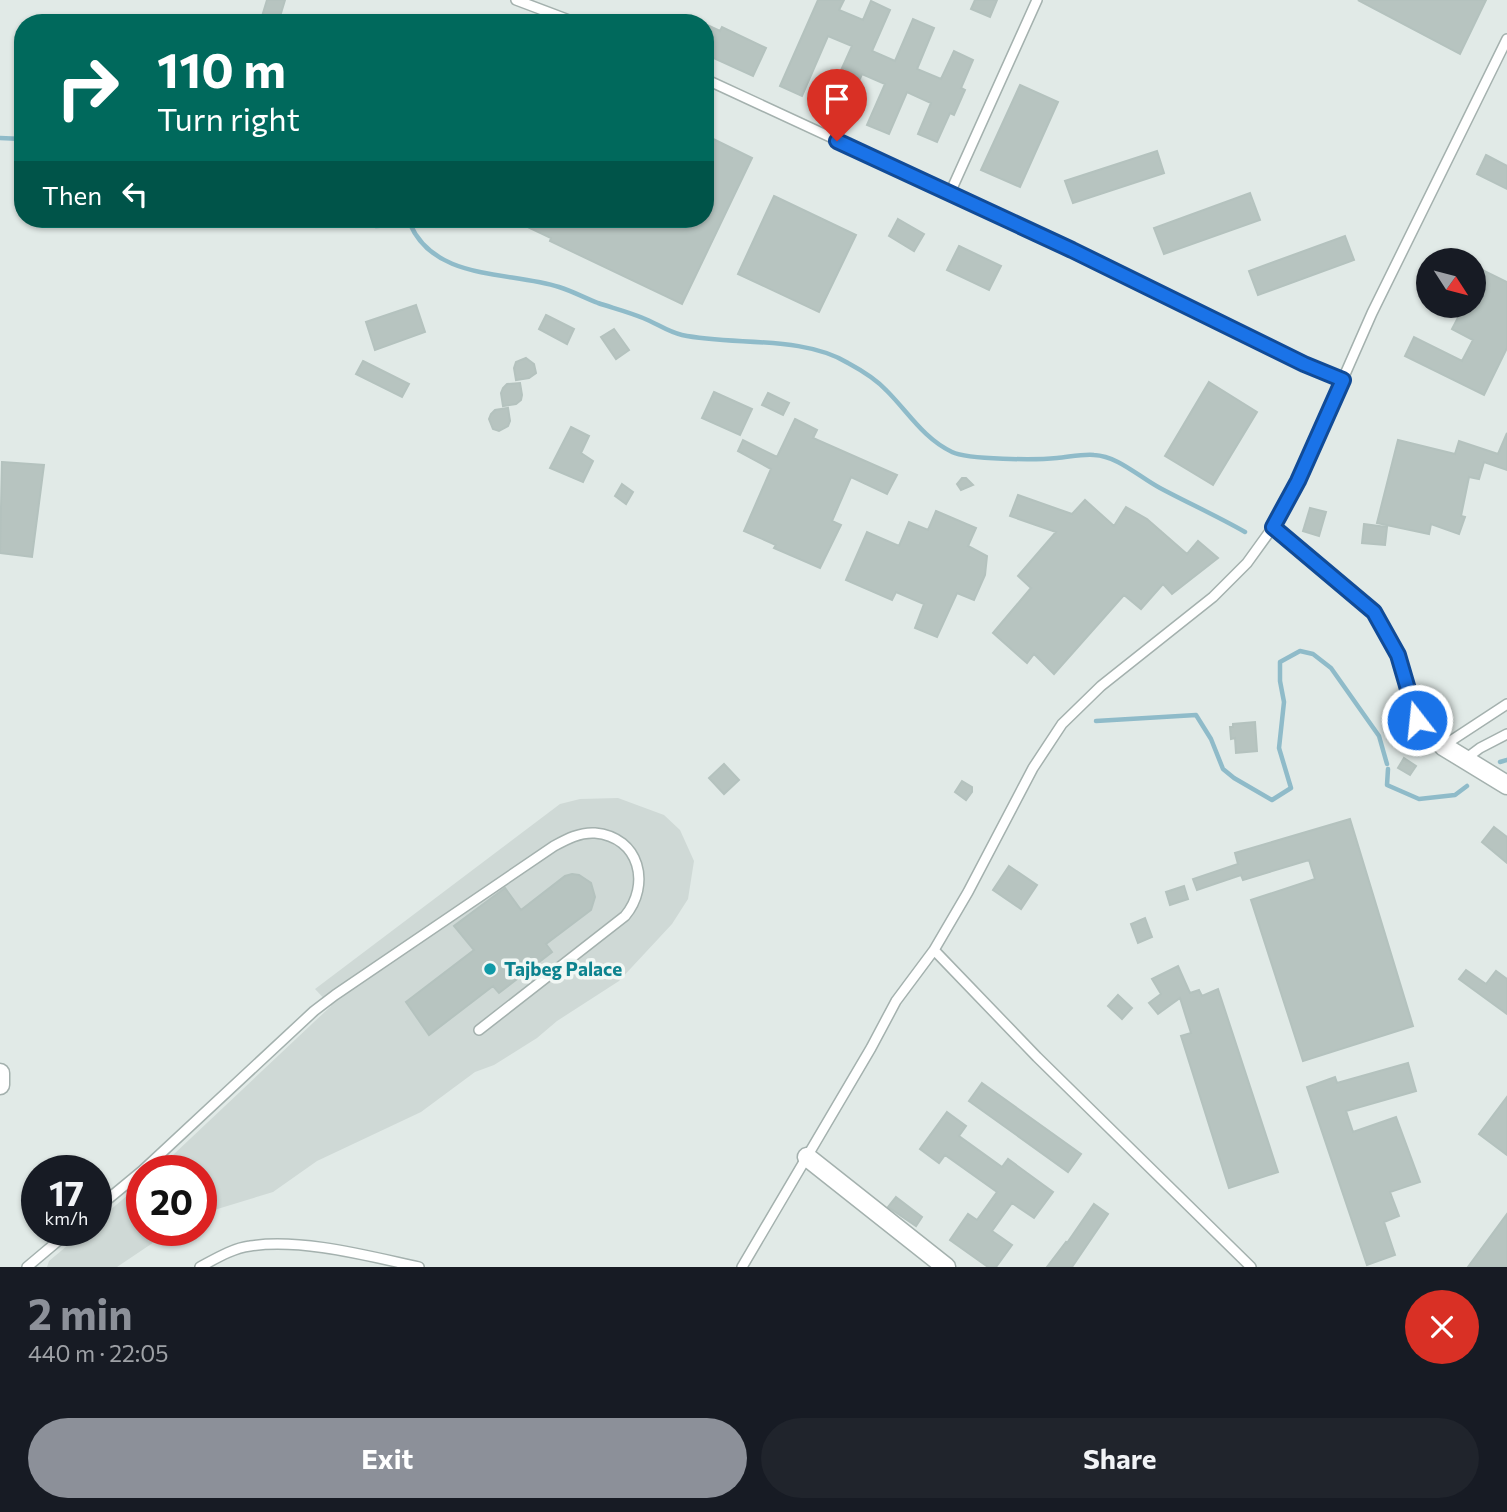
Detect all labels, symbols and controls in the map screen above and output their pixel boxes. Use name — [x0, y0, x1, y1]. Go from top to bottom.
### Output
text: 110 m — [157, 38, 286, 98]
icon: right — [42, 42, 133, 133]
pin — [807, 69, 867, 141]
icon: arrive — [818, 80, 856, 118]
text: Turn right — [157, 98, 300, 138]
icon: left — [116, 175, 154, 213]
text: Then — [42, 179, 102, 210]
north arrow — [1416, 248, 1486, 318]
map controls — [1416, 248, 1486, 318]
position arrow — [1380, 683, 1454, 757]
place label: Tajbeg Palace — [504, 957, 622, 980]
marker: Tajbeg Palace — [482, 961, 498, 977]
speed limit sign: 20 — [126, 1155, 217, 1246]
text: 17 — [49, 1170, 84, 1213]
text: km/h — [45, 1207, 88, 1229]
text: 2 min — [28, 1287, 133, 1339]
button: close — [1405, 1290, 1479, 1364]
text: 440 m · 22:05 — [28, 1339, 168, 1367]
button: Exit — [28, 1418, 747, 1498]
button: Share — [761, 1418, 1479, 1498]

